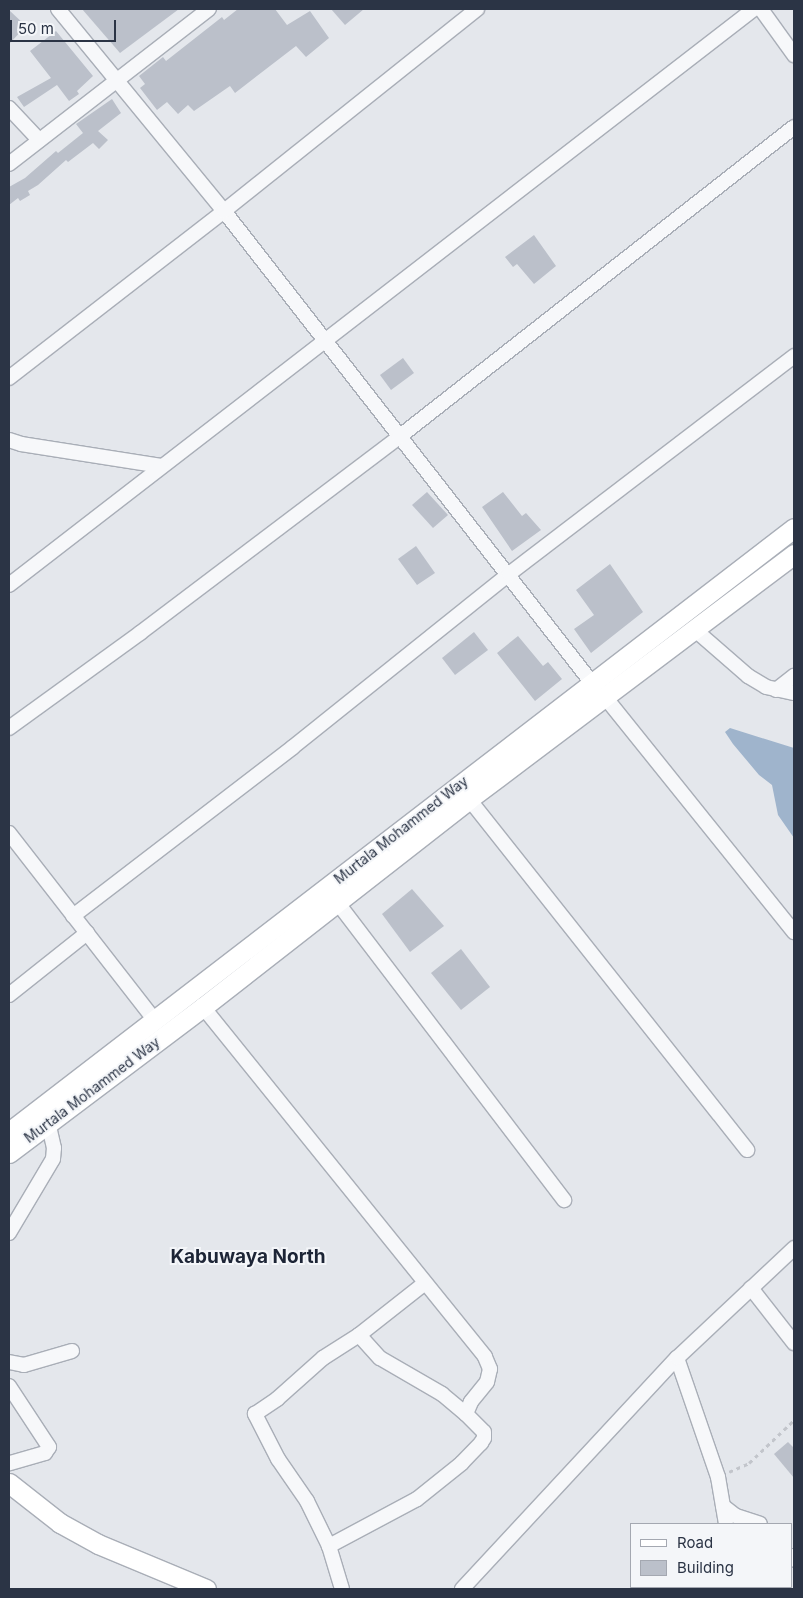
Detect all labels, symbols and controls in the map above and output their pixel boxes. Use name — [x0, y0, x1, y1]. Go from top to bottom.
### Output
scale bar — [12, 10, 119, 42]
text: 50 m — [18, 19, 54, 38]
street label: Murtala Mohammed Way — [331, 773, 471, 887]
street label: Murtala Mohammed Way — [21, 1034, 163, 1146]
district label: Kabuwaya North — [170, 1246, 326, 1268]
legend — [630, 1523, 793, 1588]
text: Road — [677, 1533, 713, 1552]
text: Building — [677, 1558, 734, 1577]

